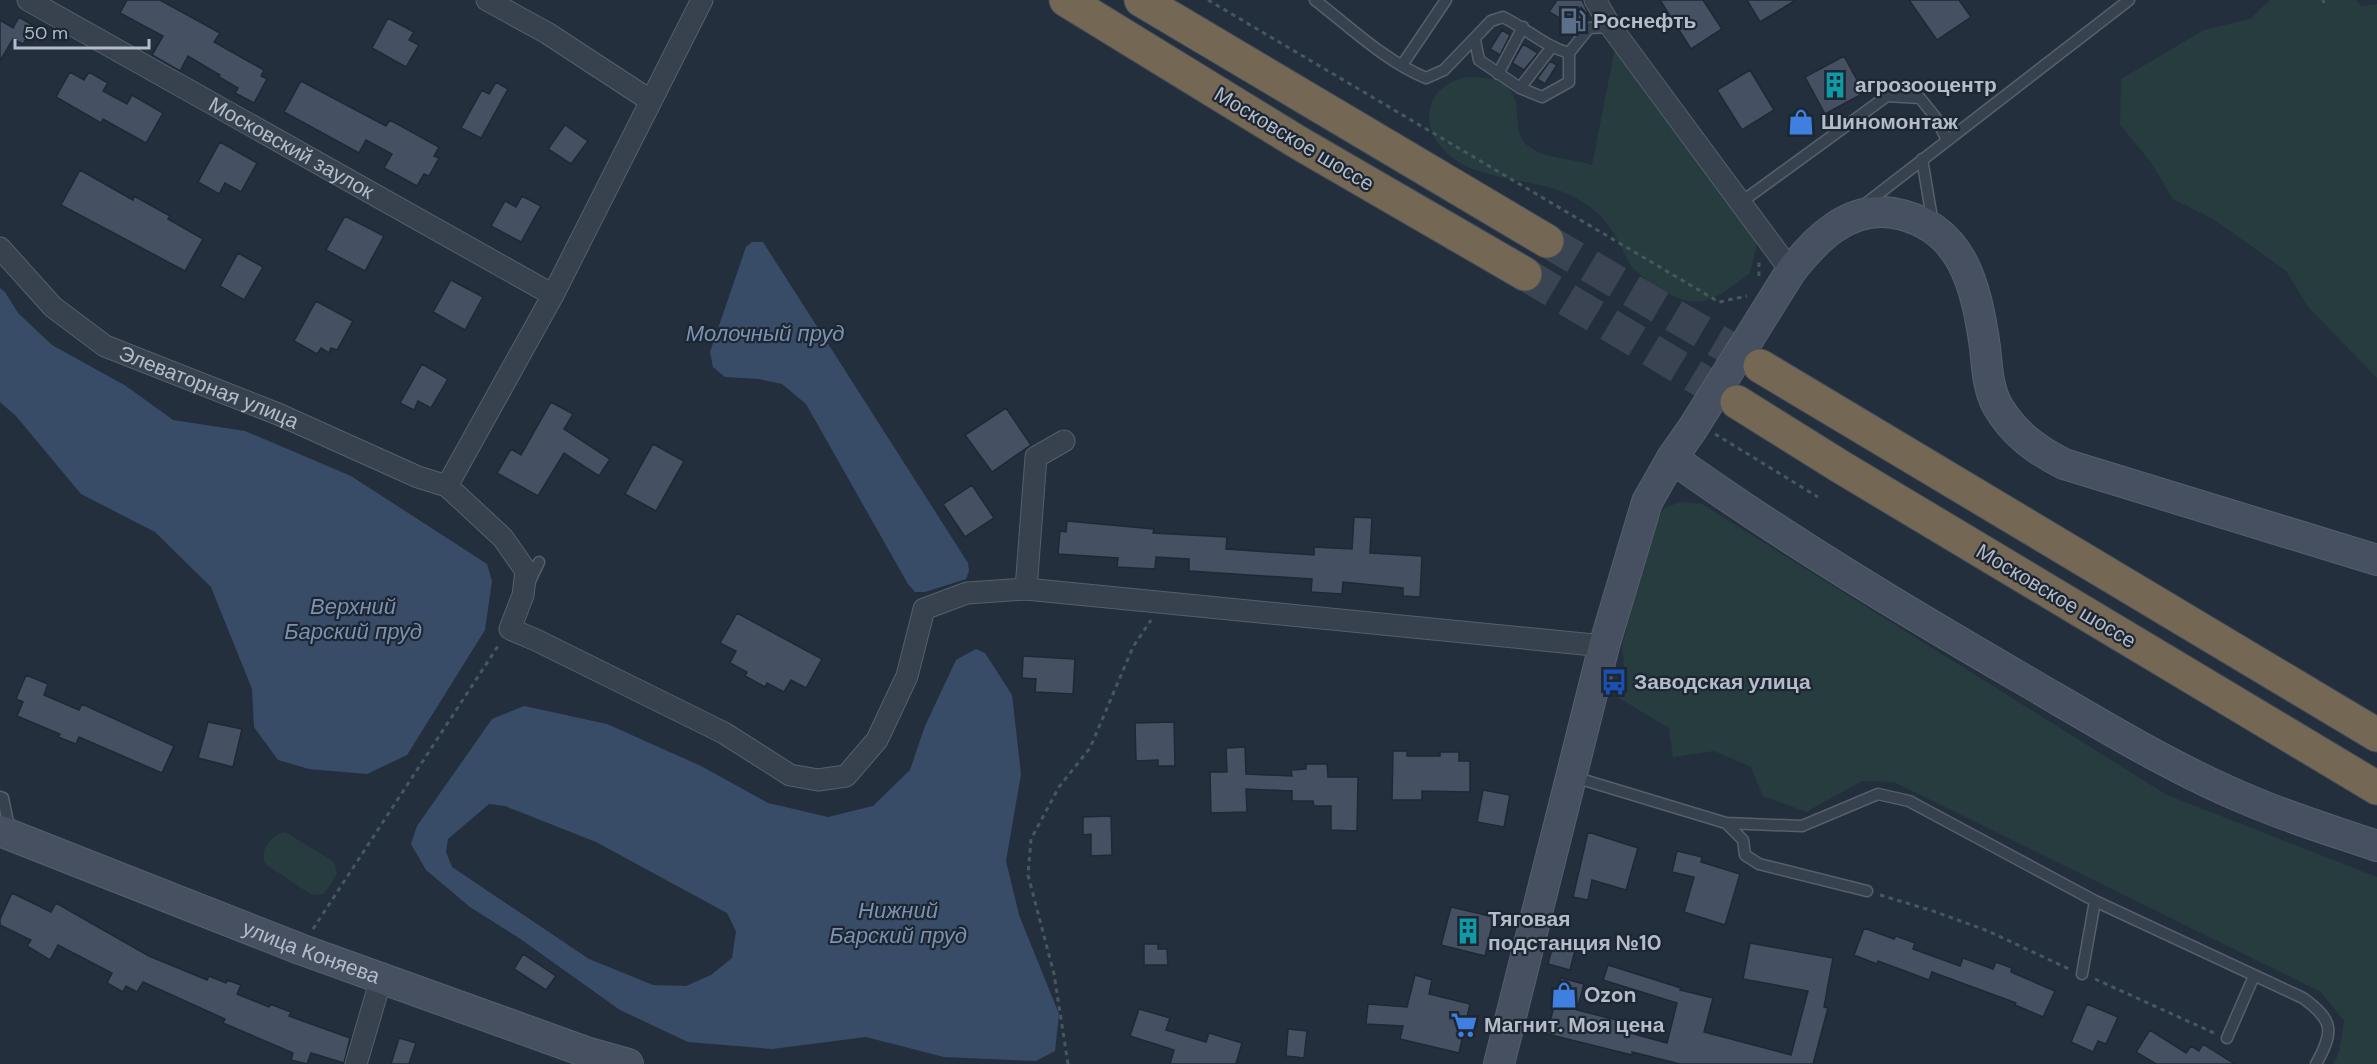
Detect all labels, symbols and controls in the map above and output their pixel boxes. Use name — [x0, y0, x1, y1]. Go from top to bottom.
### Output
fuel station icon: Роснефть — [1558, 6, 1588, 36]
place label: Роснефть — [1593, 7, 1696, 35]
scale bar — [15, 12, 148, 50]
text: 50 m — [24, 21, 68, 45]
building icon: агрозооцентр — [1820, 70, 1850, 100]
place label: агрозооцентр — [1855, 71, 1997, 99]
street label: Московское шоссе — [1209, 80, 1379, 198]
street label: Московский заулок — [204, 90, 380, 206]
shop icon: Шиномонтаж — [1786, 107, 1816, 137]
place label: Шиномонтаж — [1821, 108, 1959, 136]
water label: Молочный пруд — [686, 319, 844, 348]
street label: Элеваторная улица — [115, 339, 304, 436]
street label: Московское шоссе — [1971, 537, 2141, 655]
water label: Верхний Барский пруд — [284, 592, 422, 646]
bus stop icon: Заводская улица — [1599, 667, 1629, 697]
place label: Заводская улица — [1634, 668, 1811, 696]
water label: Нижний Барский пруд — [829, 896, 967, 950]
place label: Тяговая подстанция №10 — [1488, 905, 1661, 957]
street label: улица Коняева — [238, 914, 384, 991]
building icon: Тяговая подстанция №10 — [1453, 916, 1483, 946]
shop icon: Ozon — [1549, 980, 1579, 1010]
place label: Ozon — [1584, 981, 1637, 1009]
supermarket icon: Магнит. Моя цена — [1449, 1010, 1479, 1040]
place label: Магнит. Моя цена — [1484, 1011, 1665, 1039]

